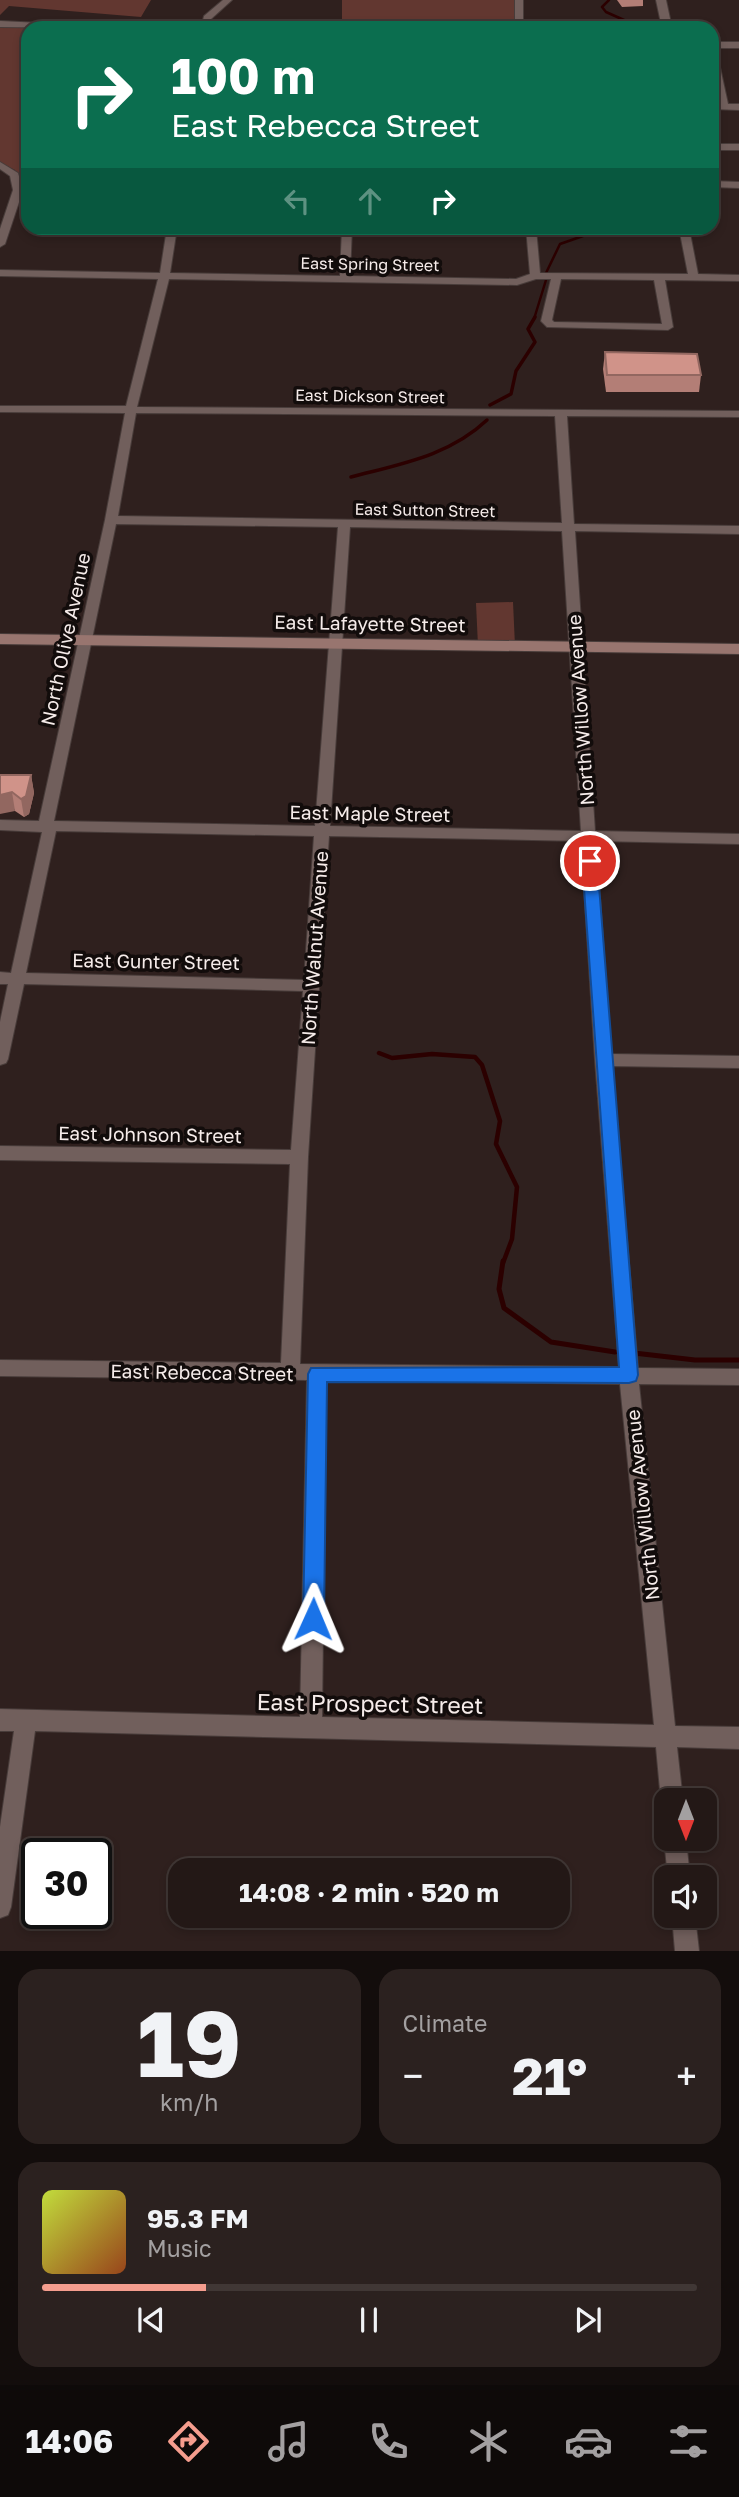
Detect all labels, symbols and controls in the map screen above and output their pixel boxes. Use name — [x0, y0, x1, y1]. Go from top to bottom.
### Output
text: 100 m — [171, 46, 315, 105]
icon: right — [56, 49, 147, 140]
text: East Rebecca Street — [171, 106, 480, 144]
icon: left — [278, 182, 316, 220]
icon: ahead — [351, 182, 389, 220]
icon: right — [424, 182, 462, 220]
street label: East Spring Street — [300, 253, 440, 275]
street label: East Dickson Street — [295, 385, 445, 407]
street label: East Sutton Street — [354, 499, 496, 521]
street label: North Olive Avenue — [35, 551, 95, 727]
street label: East Lafayette Street — [274, 610, 466, 636]
street label: North Willow Avenue — [562, 614, 598, 806]
street label: East Maple Street — [289, 800, 451, 826]
pin — [560, 831, 620, 891]
icon: arrive — [571, 842, 609, 880]
street label: North Walnut Avenue — [296, 850, 332, 1046]
street label: East Gunter Street — [72, 948, 240, 974]
street label: East Johnson Street — [58, 1121, 242, 1147]
street label: East Rebecca Street — [110, 1359, 294, 1385]
street label: North Willow Avenue — [621, 1409, 663, 1601]
position arrow — [276, 1582, 350, 1656]
street label: East Prospect Street — [256, 1687, 484, 1719]
north arrow — [654, 1788, 718, 1852]
map controls — [654, 1788, 717, 1928]
speed limit sign: 30 — [21, 1838, 112, 1929]
button: sound — [654, 1865, 717, 1928]
text: 14:08 · 2 min · 520 m — [239, 1877, 499, 1908]
text: 19 — [137, 1988, 242, 2097]
text: Climate — [403, 2009, 487, 2037]
text: 21° — [512, 2044, 587, 2106]
text: − — [403, 2053, 423, 2098]
text: + — [676, 2053, 697, 2098]
text: km/h — [160, 2088, 219, 2116]
text: 95.3 FM — [147, 2203, 249, 2234]
text: Music — [147, 2234, 212, 2262]
icon: previous — [132, 2301, 170, 2339]
icon: pause — [350, 2301, 388, 2339]
icon: next — [569, 2301, 607, 2339]
icon: directions — [164, 2417, 213, 2466]
icon: music — [264, 2417, 313, 2466]
icon: phone — [364, 2417, 413, 2466]
icon: climate — [464, 2417, 513, 2466]
icon: car — [564, 2417, 613, 2466]
icon: filters — [664, 2417, 713, 2466]
text: 14:06 — [26, 2422, 113, 2460]

